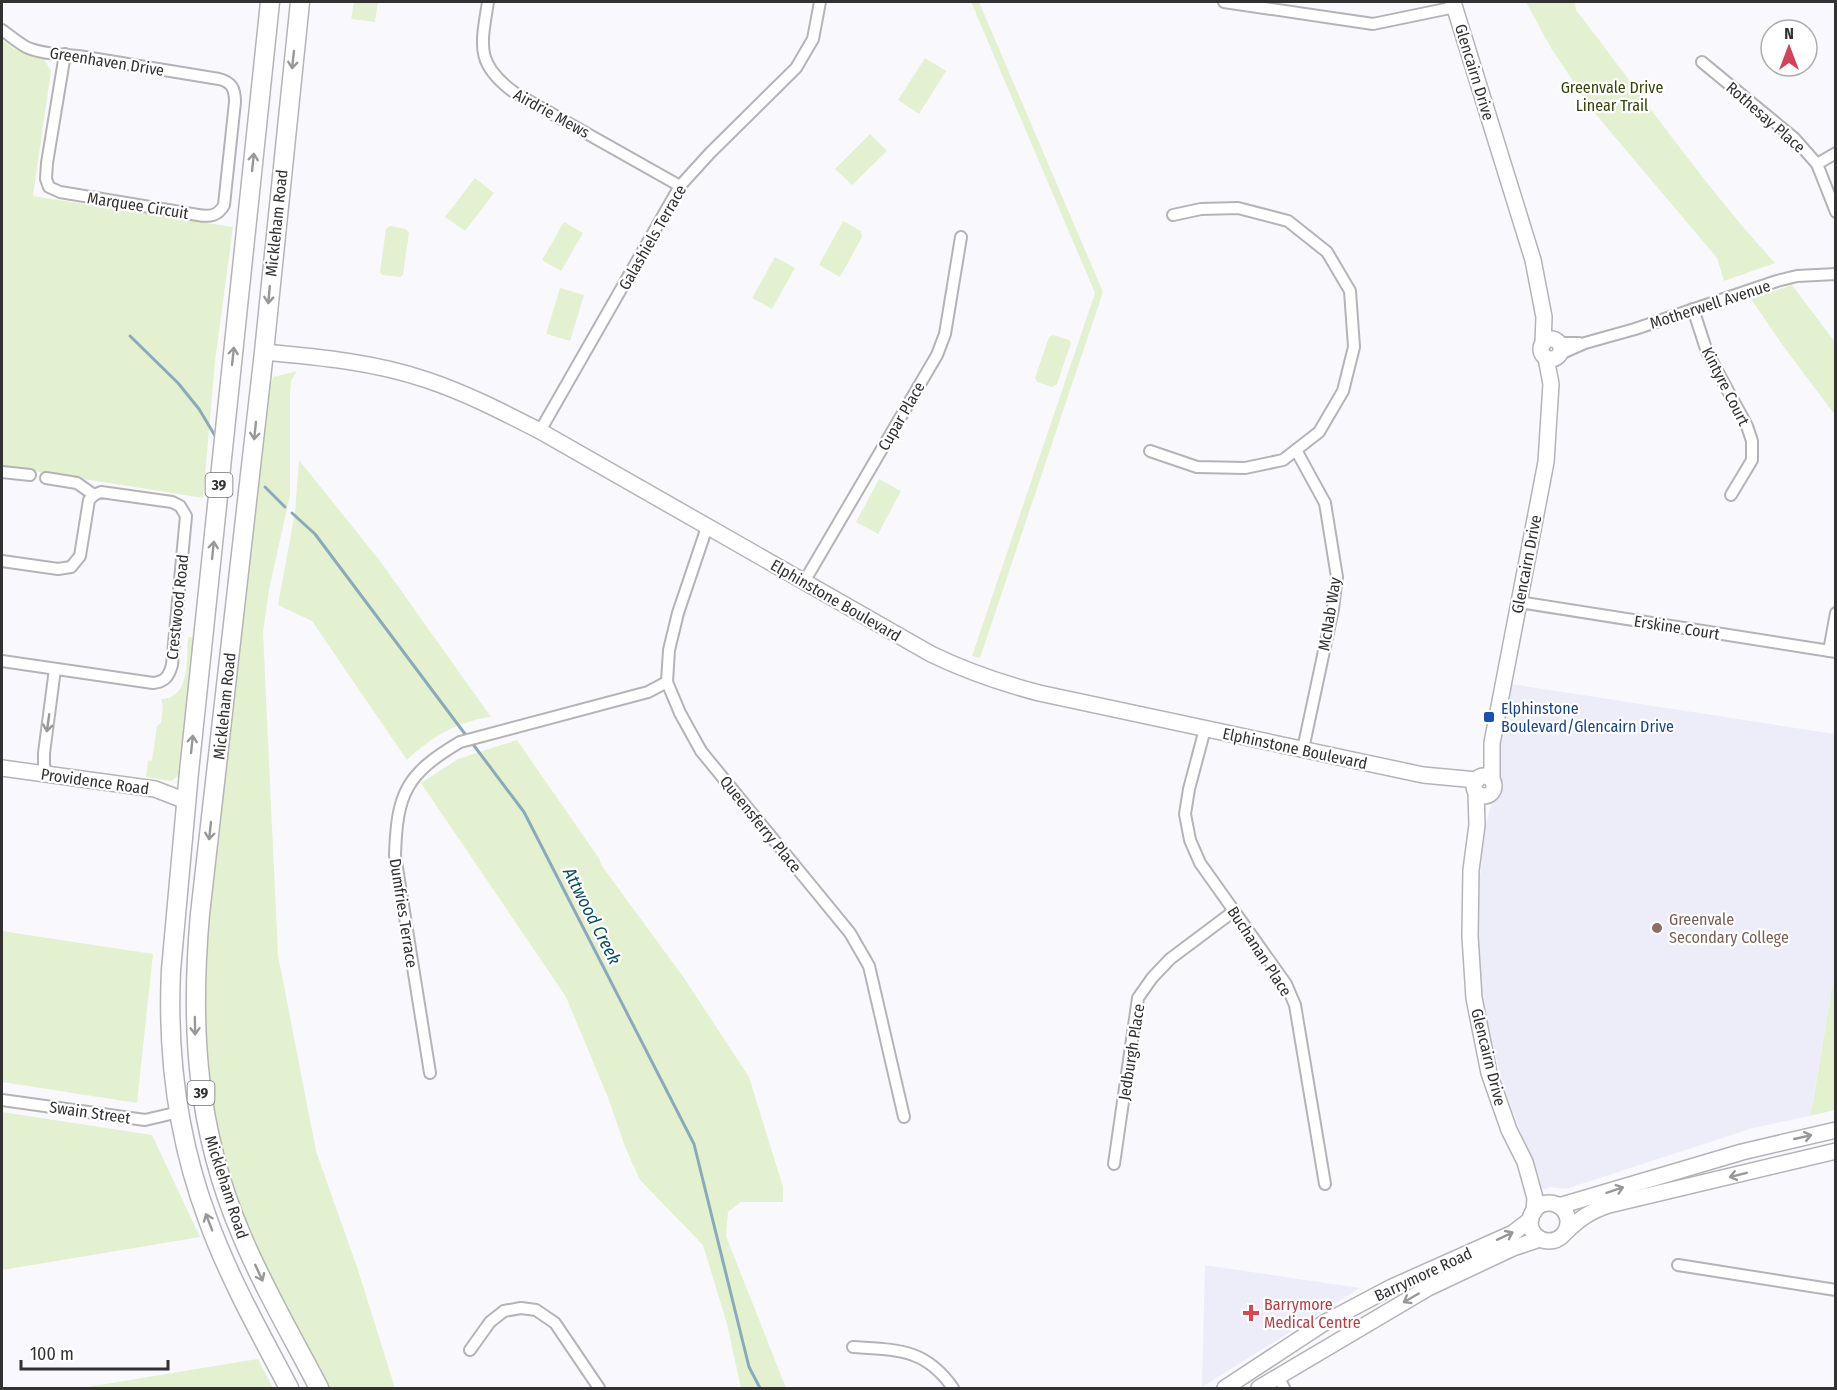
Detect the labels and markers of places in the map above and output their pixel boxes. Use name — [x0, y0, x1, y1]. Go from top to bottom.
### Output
place label: Elphinstone Boulevard/Glencairn Drive — [1501, 699, 1674, 736]
marker: Elphinstone Boulevard/Glencairn Drive — [1482, 710, 1496, 724]
place label: Greenvale Secondary College — [1669, 910, 1789, 947]
marker: Greenvale Secondary College — [1650, 921, 1664, 935]
place label: Barrymore Medical Centre — [1264, 1295, 1361, 1332]
marker: Barrymore Medical Centre — [1242, 1304, 1260, 1322]

